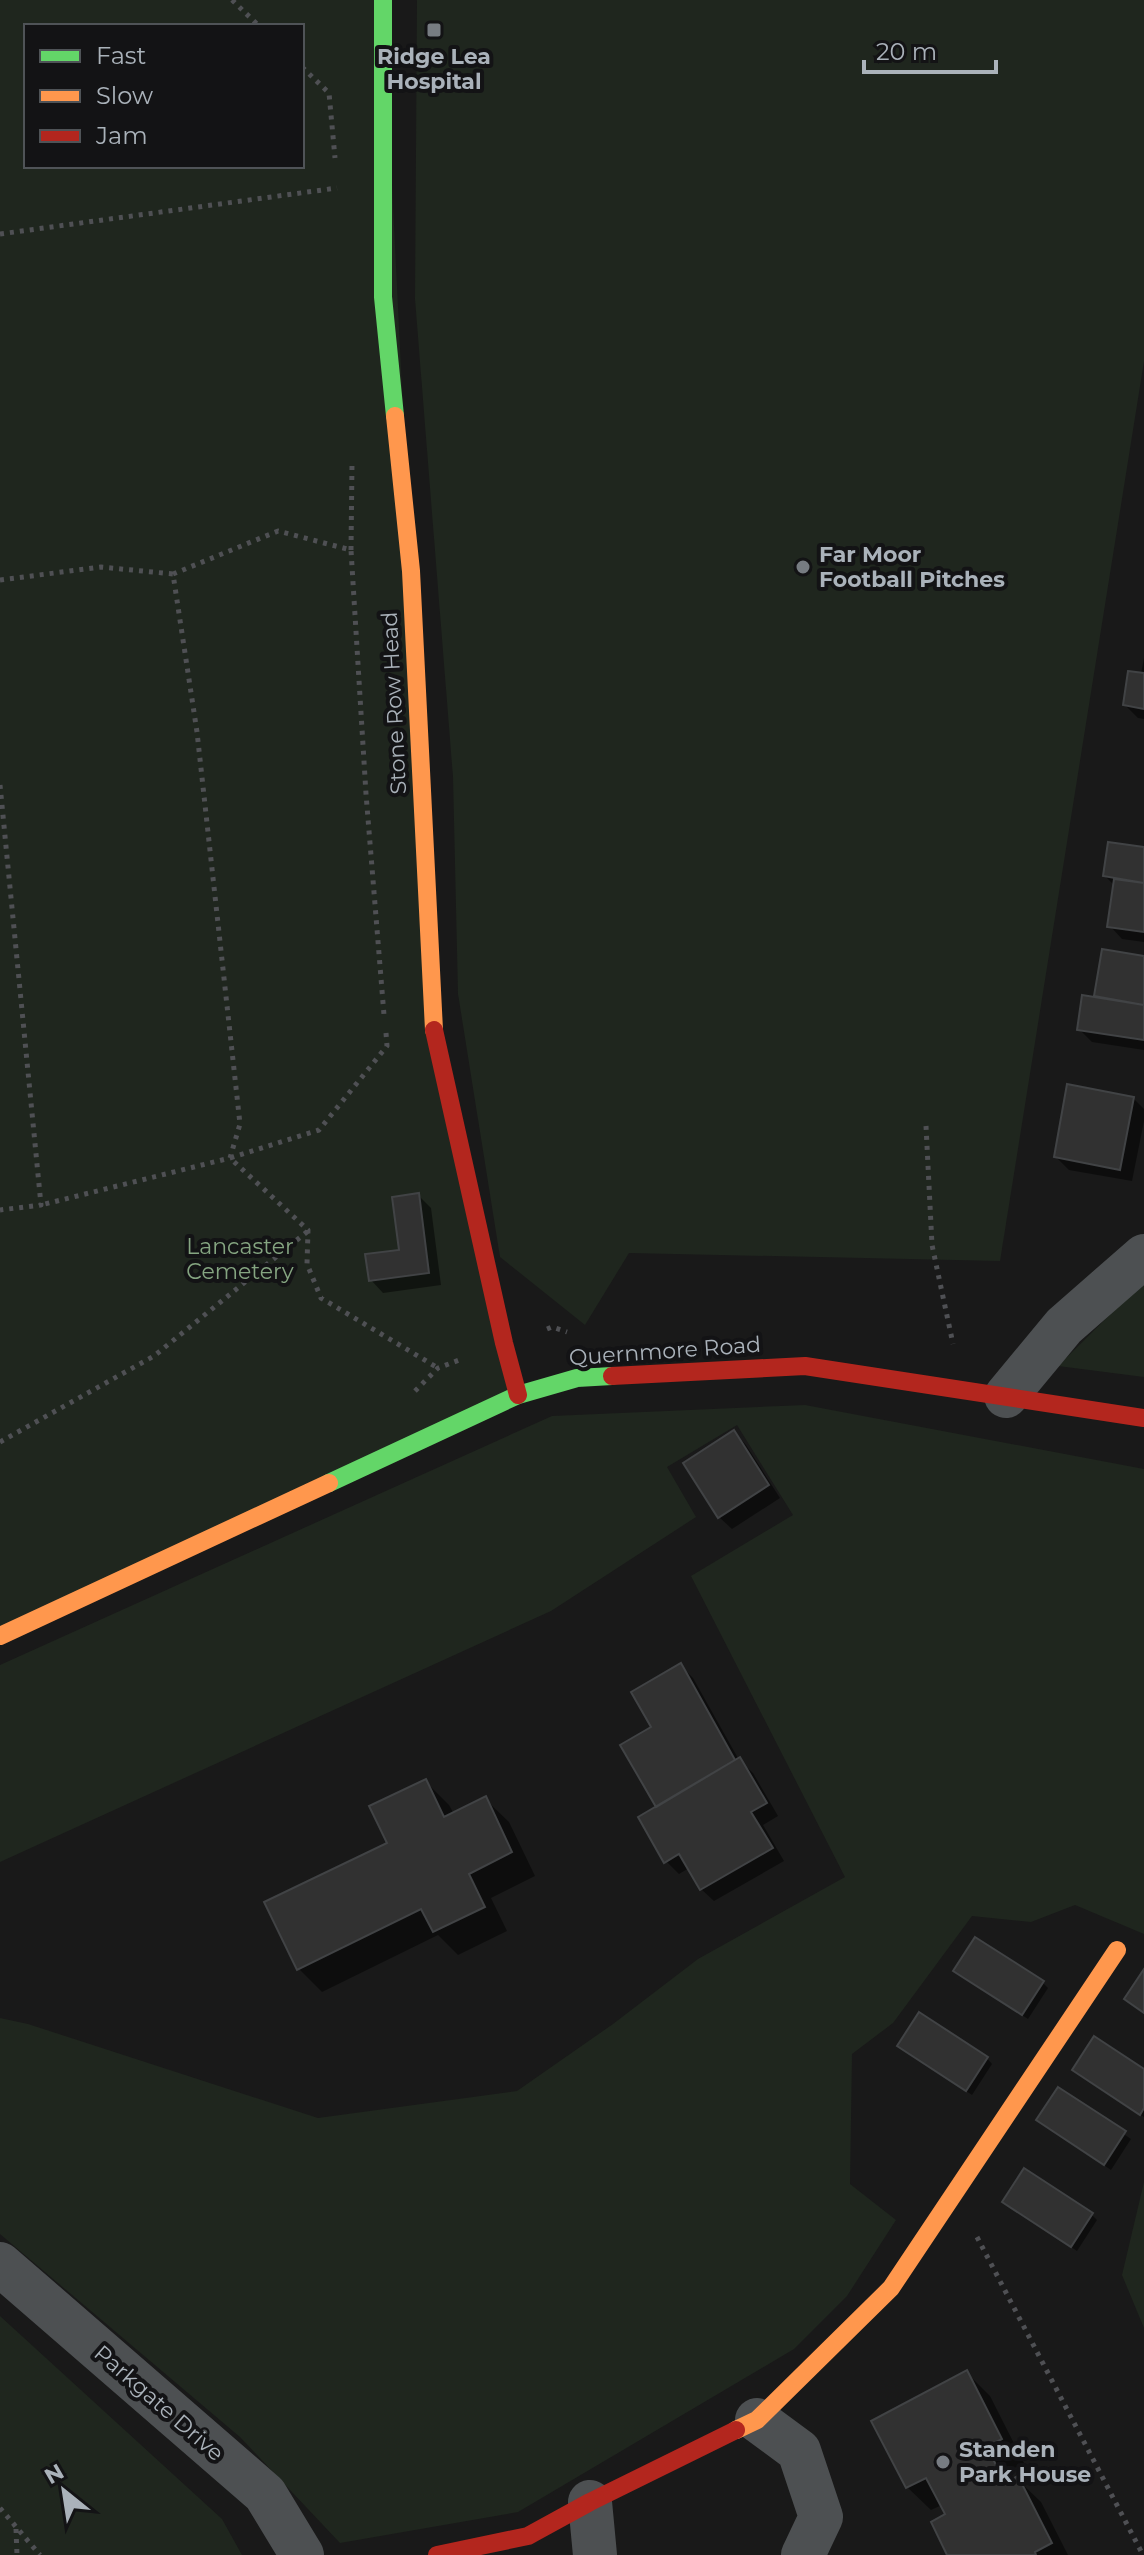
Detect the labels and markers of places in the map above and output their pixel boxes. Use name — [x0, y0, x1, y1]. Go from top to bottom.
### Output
marker: Ridge Lea Hospital — [425, 21, 443, 39]
place label: Ridge Lea Hospital — [377, 43, 491, 95]
place label: Far Moor Football Pitches — [819, 541, 1005, 593]
marker: Far Moor Football Pitches — [794, 558, 812, 576]
place label: Standen Park House — [959, 2436, 1091, 2488]
marker: Standen Park House — [934, 2453, 952, 2471]

